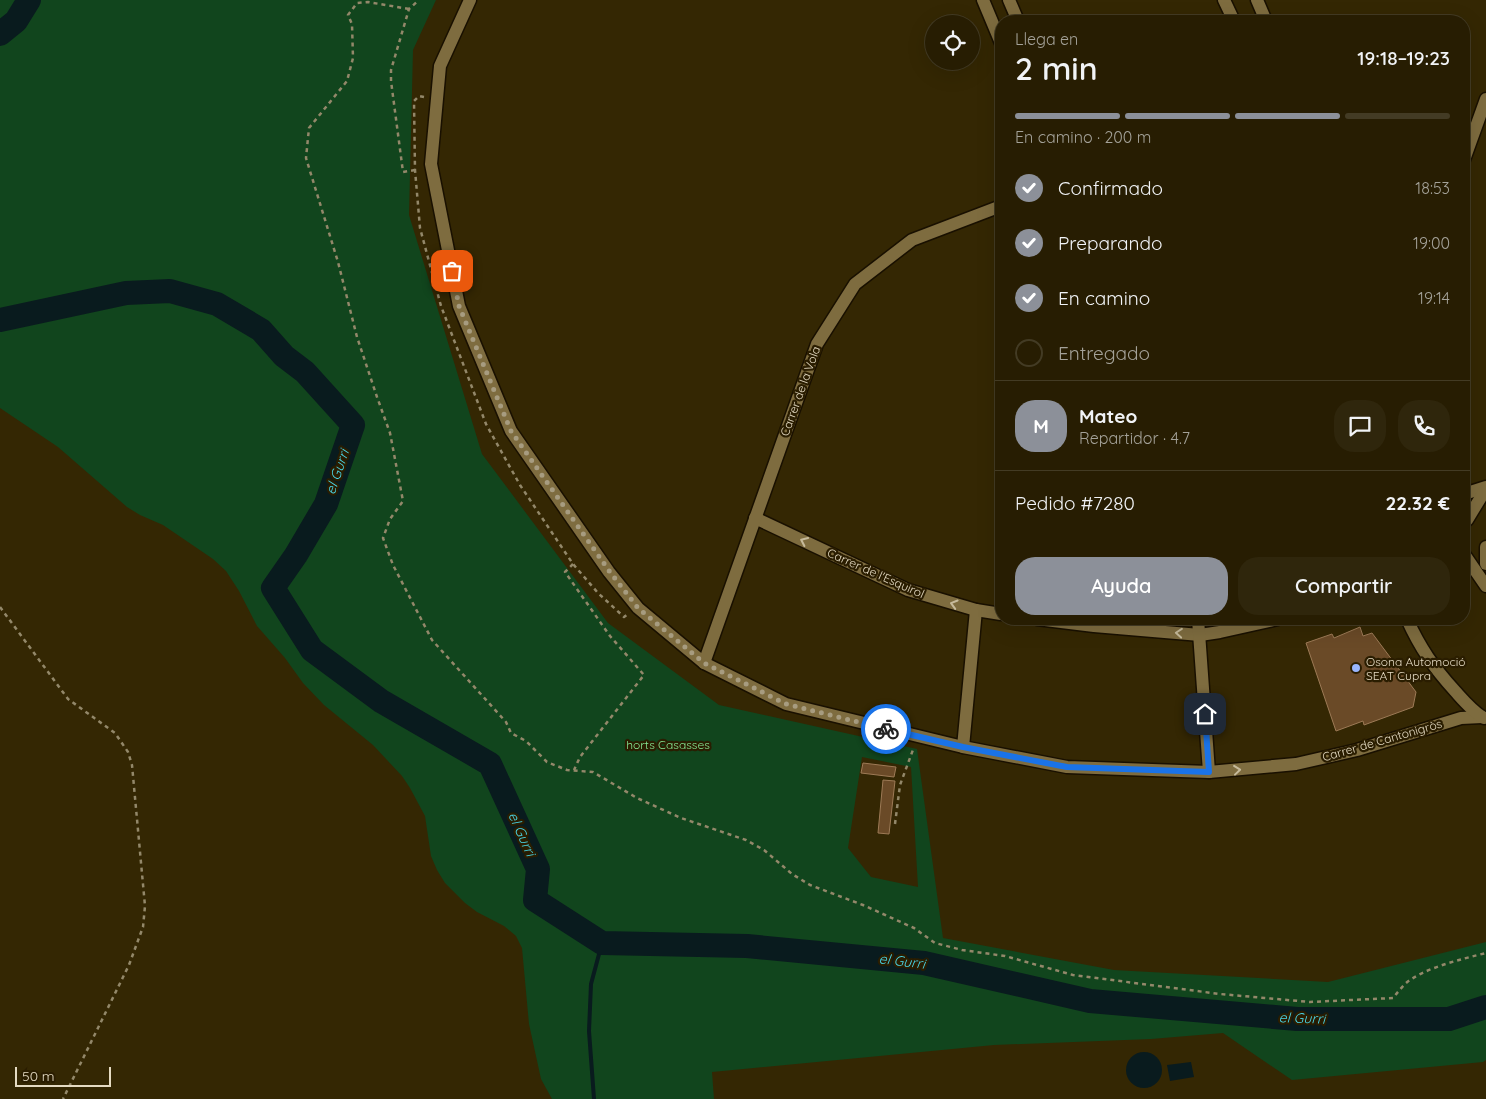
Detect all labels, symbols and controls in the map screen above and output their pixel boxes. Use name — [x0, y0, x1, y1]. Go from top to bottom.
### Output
map controls — [925, 15, 980, 70]
button: locate — [925, 15, 980, 70]
text: Llega en — [1015, 29, 1078, 49]
text: 19:18–19:23 — [1357, 46, 1450, 70]
text: 2 min — [1015, 48, 1098, 88]
text: En camino · 200 m — [1015, 127, 1151, 147]
icon: check — [1015, 174, 1043, 202]
text: Confirmado — [1058, 176, 1163, 200]
text: 18:53 — [1415, 178, 1450, 198]
icon: check — [1015, 229, 1043, 257]
text: Preparando — [1058, 231, 1163, 255]
text: 19:00 — [1413, 233, 1450, 253]
pin — [431, 250, 473, 292]
icon: bag — [438, 257, 466, 285]
icon: check — [1015, 284, 1043, 312]
text: En camino — [1058, 286, 1150, 310]
text: 19:14 — [1418, 288, 1450, 308]
text: Entregado — [1058, 341, 1150, 365]
street label: Carrer de la Vola — [777, 344, 823, 438]
button: chat — [1334, 400, 1386, 452]
button: phone — [1398, 400, 1450, 452]
text: Mateo — [1079, 404, 1137, 428]
text: M — [1033, 414, 1049, 438]
text: Repartidor · 4.7 — [1079, 428, 1190, 448]
water label: el Gurri — [321, 445, 354, 497]
text: Pedido #7280 — [1015, 491, 1135, 515]
text: 22.32 € — [1385, 491, 1450, 515]
one-way arrow — [800, 537, 809, 547]
street label: Carrer de l'Esquirol — [825, 545, 927, 601]
button: Ayuda — [1015, 557, 1228, 615]
button: Compartir — [1238, 557, 1450, 615]
one-way arrow — [950, 599, 958, 609]
one-way arrow — [1174, 628, 1182, 639]
place label: Osona Automoció SEAT Cupra — [1366, 654, 1466, 683]
marker: Osona Automoció SEAT Cupra — [1350, 662, 1362, 674]
pin — [1184, 693, 1226, 735]
icon: home — [1191, 700, 1219, 728]
courier — [861, 704, 911, 754]
icon: bike — [872, 715, 900, 743]
street label: Carrer de Cantonigròs — [1320, 716, 1444, 764]
park label: horts Casasses — [626, 737, 710, 752]
one-way arrow — [1234, 764, 1242, 775]
water label: el Gurri — [504, 809, 540, 861]
water label: el Gurri — [878, 949, 928, 973]
water label: el Gurri — [1278, 1008, 1328, 1028]
scale bar — [15, 1064, 111, 1087]
text: 50 m — [22, 1067, 55, 1085]

